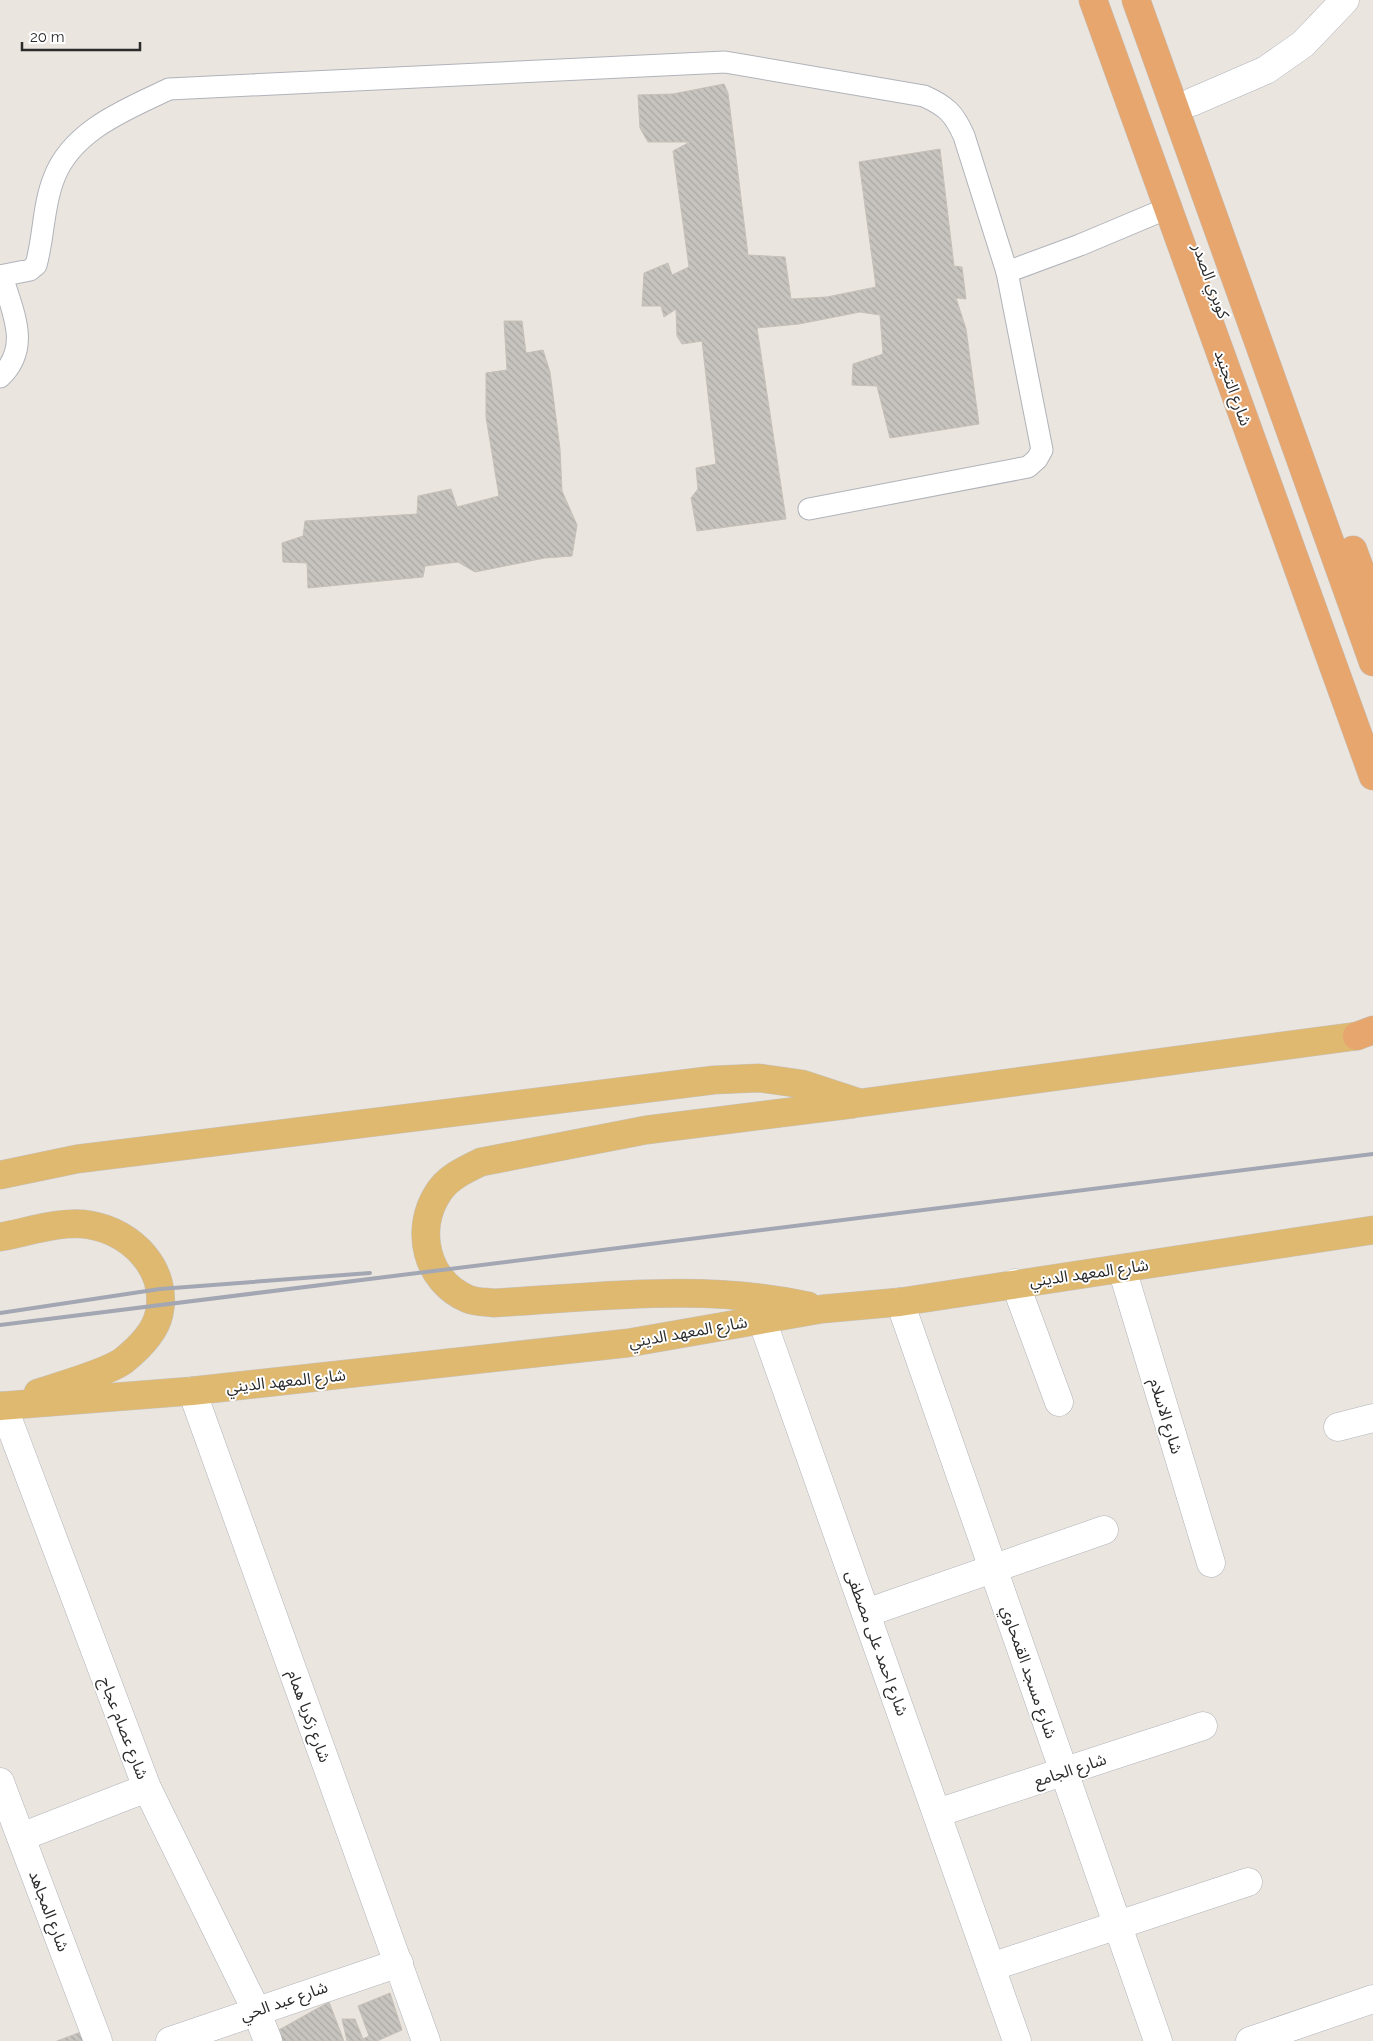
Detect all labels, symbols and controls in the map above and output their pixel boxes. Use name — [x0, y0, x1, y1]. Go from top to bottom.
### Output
scale bar — [22, 20, 140, 52]
text: 20 m — [30, 28, 65, 46]
street label: كوبري الصدر — [1186, 240, 1234, 322]
street label: شارع التجنيد — [1208, 347, 1256, 430]
street label: شارع المعهد الديني — [1028, 1255, 1150, 1294]
street label: شارع المعهد الديني — [627, 1312, 749, 1355]
street label: شارع المعهد الديني — [225, 1365, 347, 1400]
street label: شارع الاسلام — [1143, 1376, 1187, 1457]
street label: شارع احمد على مصطفى — [839, 1568, 912, 1719]
street label: شارع مسجد القمحاوي — [994, 1603, 1061, 1742]
street label: شارع زكريا همام — [281, 1667, 335, 1766]
street label: شارع عصام عجاج — [93, 1674, 152, 1783]
street label: شارع الجامع — [1031, 1749, 1110, 1793]
street label: شارع المجاهد — [22, 1868, 73, 1955]
street label: شارع عبد الحي — [238, 1977, 331, 2028]

